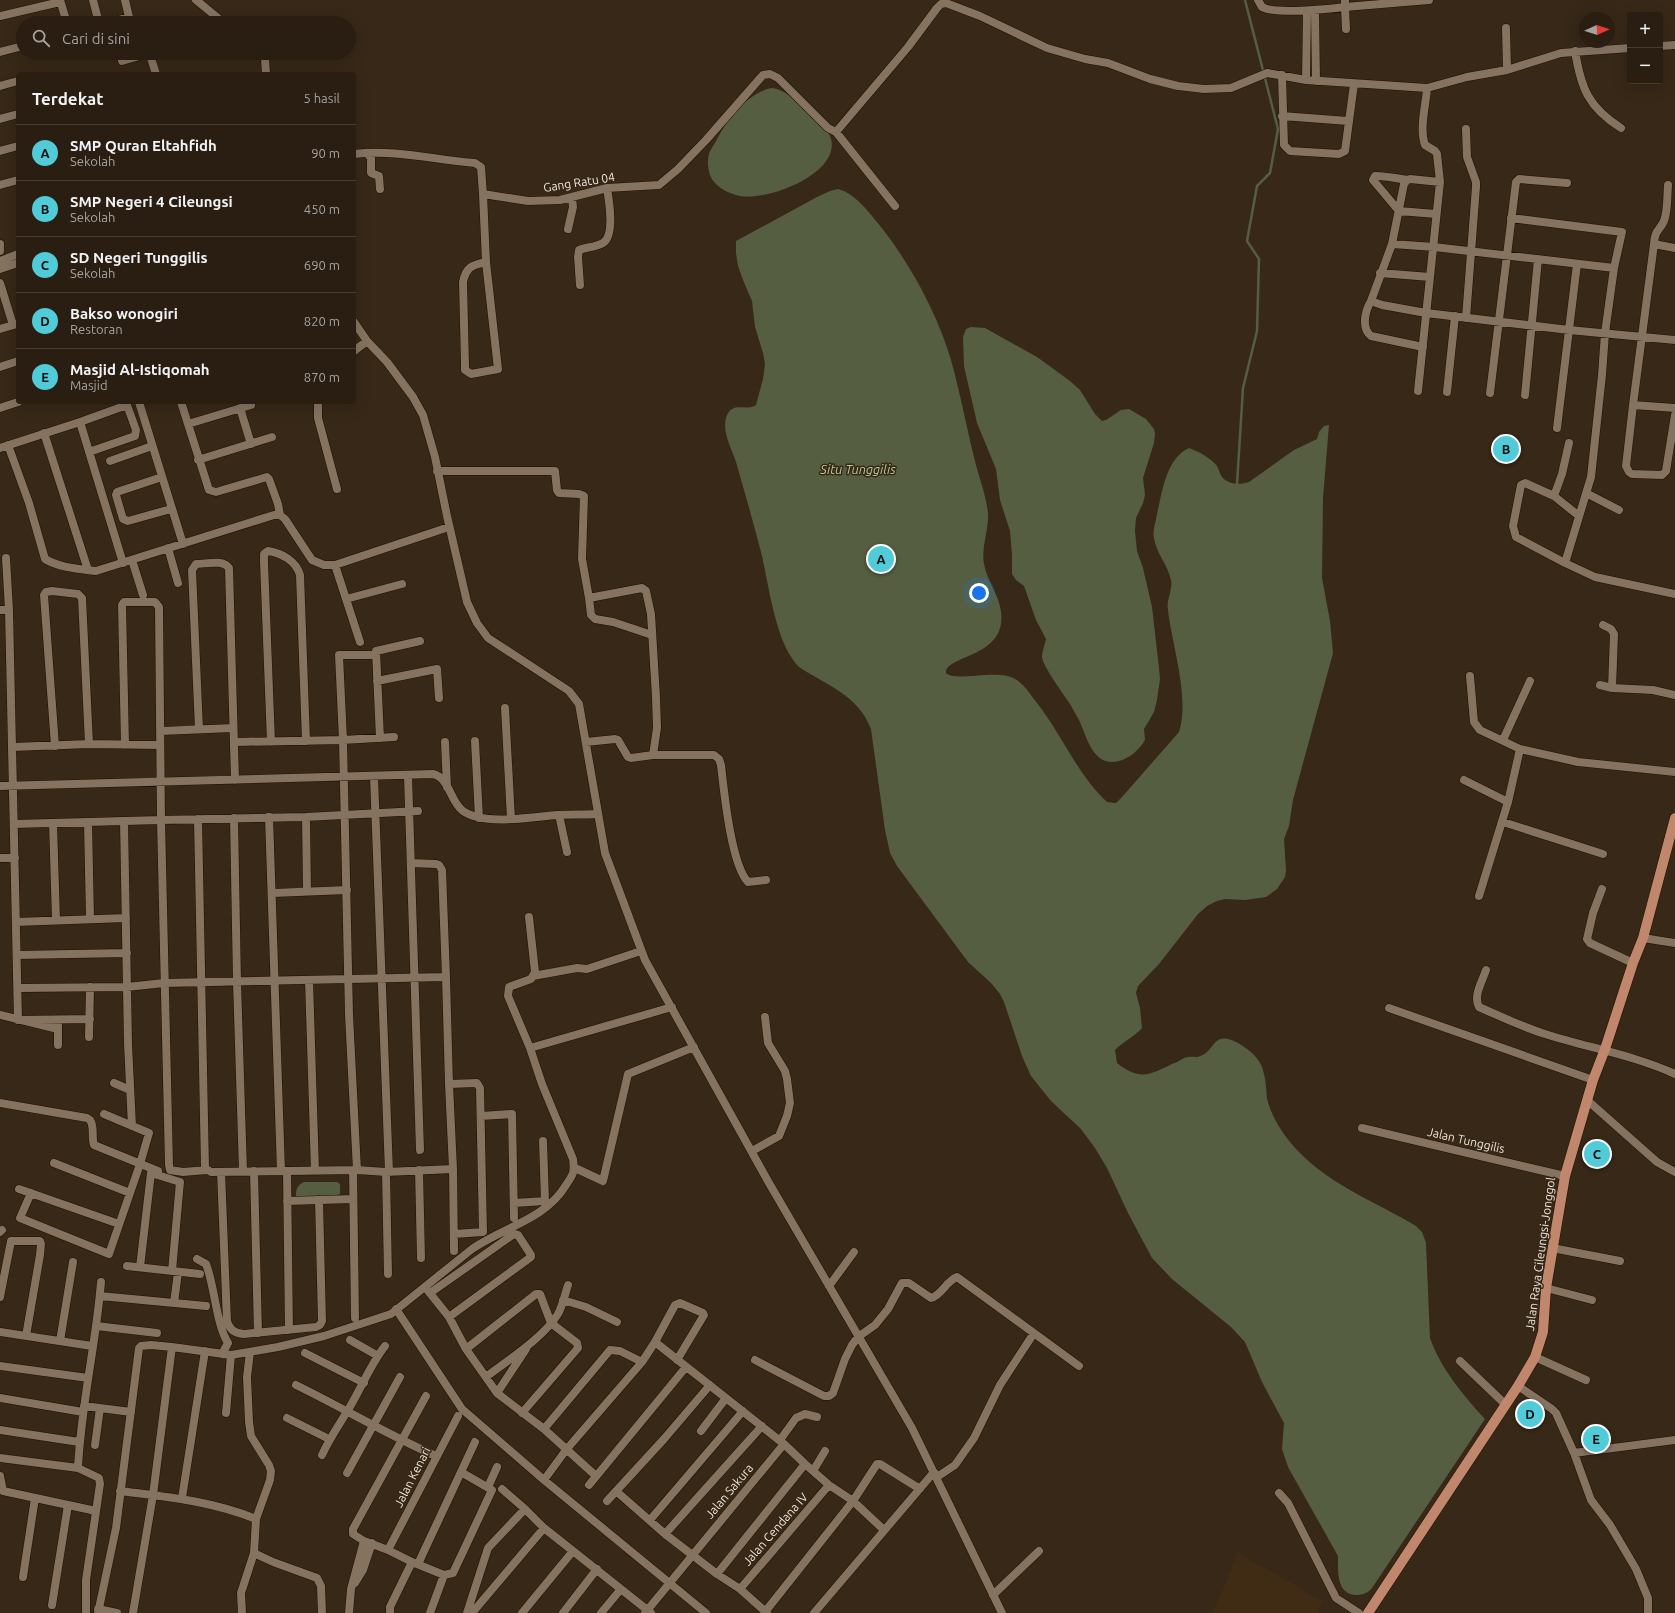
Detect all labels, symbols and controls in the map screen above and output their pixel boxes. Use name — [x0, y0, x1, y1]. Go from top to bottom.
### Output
north arrow — [1579, 12, 1615, 48]
map controls — [1627, 12, 1663, 84]
button: + — [1627, 12, 1663, 48]
search box — [16, 16, 356, 60]
icon: search — [30, 27, 52, 49]
text: Cari di sini — [62, 30, 130, 47]
button: − — [1627, 48, 1663, 84]
text: Terdekat — [32, 89, 104, 108]
text: 5 hasil — [303, 91, 340, 105]
text: SMP Quran Eltahfidh — [70, 137, 217, 154]
text: A — [40, 146, 50, 160]
text: 90 m — [311, 146, 340, 160]
text: Sekolah — [70, 154, 115, 168]
street label: Gang Ratu 04 — [542, 170, 616, 194]
text: SMP Negeri 4 Cileungsi — [70, 193, 233, 210]
text: B — [41, 202, 49, 216]
text: 450 m — [304, 202, 340, 216]
text: Sekolah — [70, 210, 115, 224]
text: SD Negeri Tunggilis — [70, 249, 208, 266]
text: C — [41, 258, 49, 272]
text: 690 m — [304, 258, 340, 272]
text: Sekolah — [70, 266, 115, 280]
text: Bakso wonogiri — [70, 305, 178, 322]
text: D — [40, 314, 50, 328]
text: 820 m — [304, 314, 340, 328]
text: Restoran — [70, 322, 123, 336]
text: Masjid Al-Istiqomah — [70, 361, 210, 378]
text: E — [41, 370, 49, 384]
text: 870 m — [304, 370, 340, 384]
text: Masjid — [70, 378, 108, 392]
pin: B — [1493, 434, 1519, 464]
water label: Situ Tunggilis — [819, 462, 896, 476]
pin: A — [868, 544, 894, 574]
your location — [969, 583, 989, 603]
street label: Jalan Tunggilis — [1426, 1125, 1506, 1155]
pin: C — [1584, 1139, 1610, 1169]
street label: Jalan Raya Cileungsi-Jonggol — [1523, 1176, 1557, 1332]
pin: D — [1517, 1399, 1543, 1429]
pin: E — [1583, 1424, 1609, 1454]
street label: Jalan Kenari — [391, 1445, 433, 1509]
street label: Jalan Sakura — [702, 1461, 756, 1521]
street label: Jalan Cendana IV — [740, 1490, 810, 1568]

